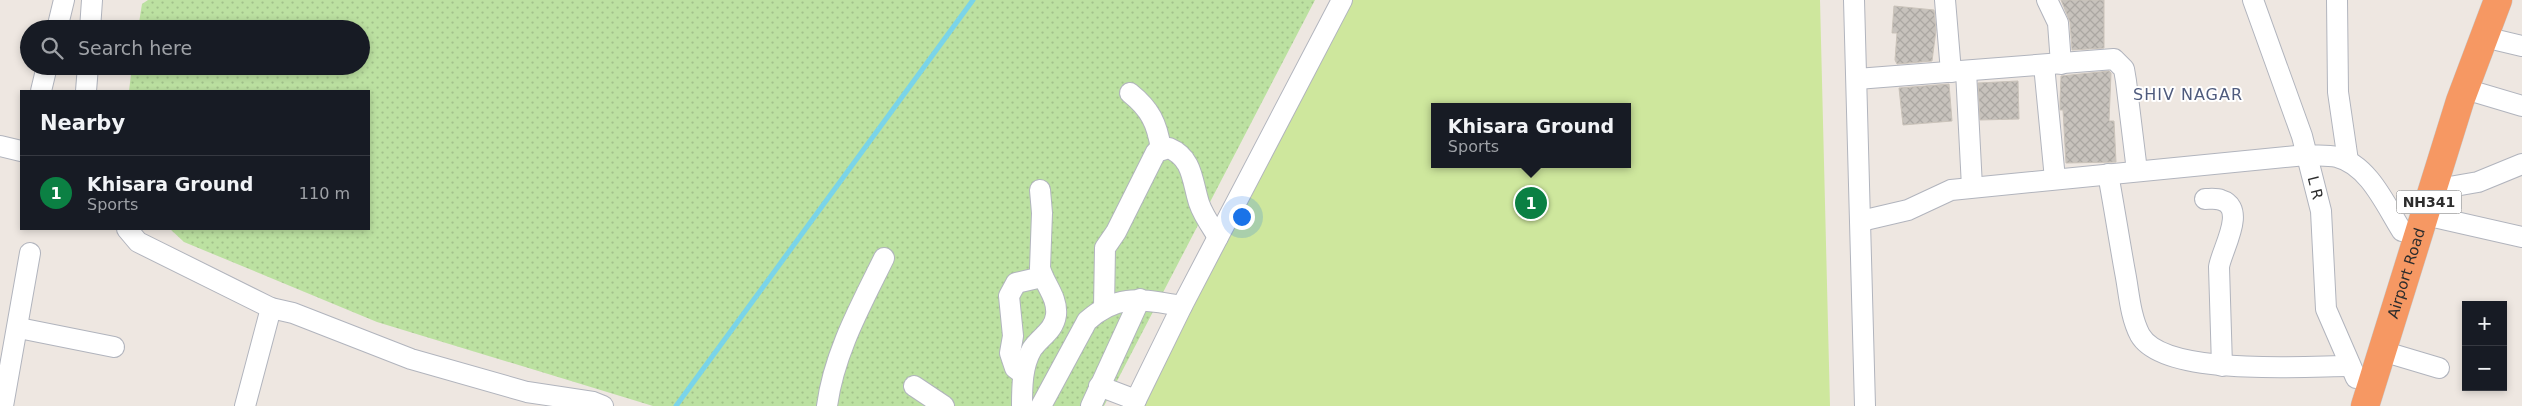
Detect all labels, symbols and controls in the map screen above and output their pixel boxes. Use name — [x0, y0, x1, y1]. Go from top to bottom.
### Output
search box — [20, 20, 370, 75]
icon: search — [38, 34, 66, 62]
text: Search here — [78, 37, 192, 59]
district label: SHIV NAGAR — [2133, 85, 2243, 104]
popup — [1431, 103, 1631, 168]
text: Nearby — [40, 111, 125, 135]
text: Khisara Ground — [1448, 115, 1614, 137]
text: Sports — [1448, 137, 1499, 156]
text: Khisara Ground — [87, 173, 253, 195]
street label: L R — [2304, 174, 2327, 201]
text: 1 — [50, 184, 62, 203]
text: 110 m — [299, 184, 350, 203]
pin: 1 — [1515, 184, 1547, 222]
road number: NH341 — [2396, 190, 2462, 213]
text: Sports — [87, 195, 138, 214]
your location — [1229, 204, 1255, 230]
street label: Airport Road — [2384, 226, 2429, 321]
map controls — [2462, 301, 2507, 391]
button: + — [2462, 301, 2507, 346]
button: − — [2462, 346, 2507, 391]

